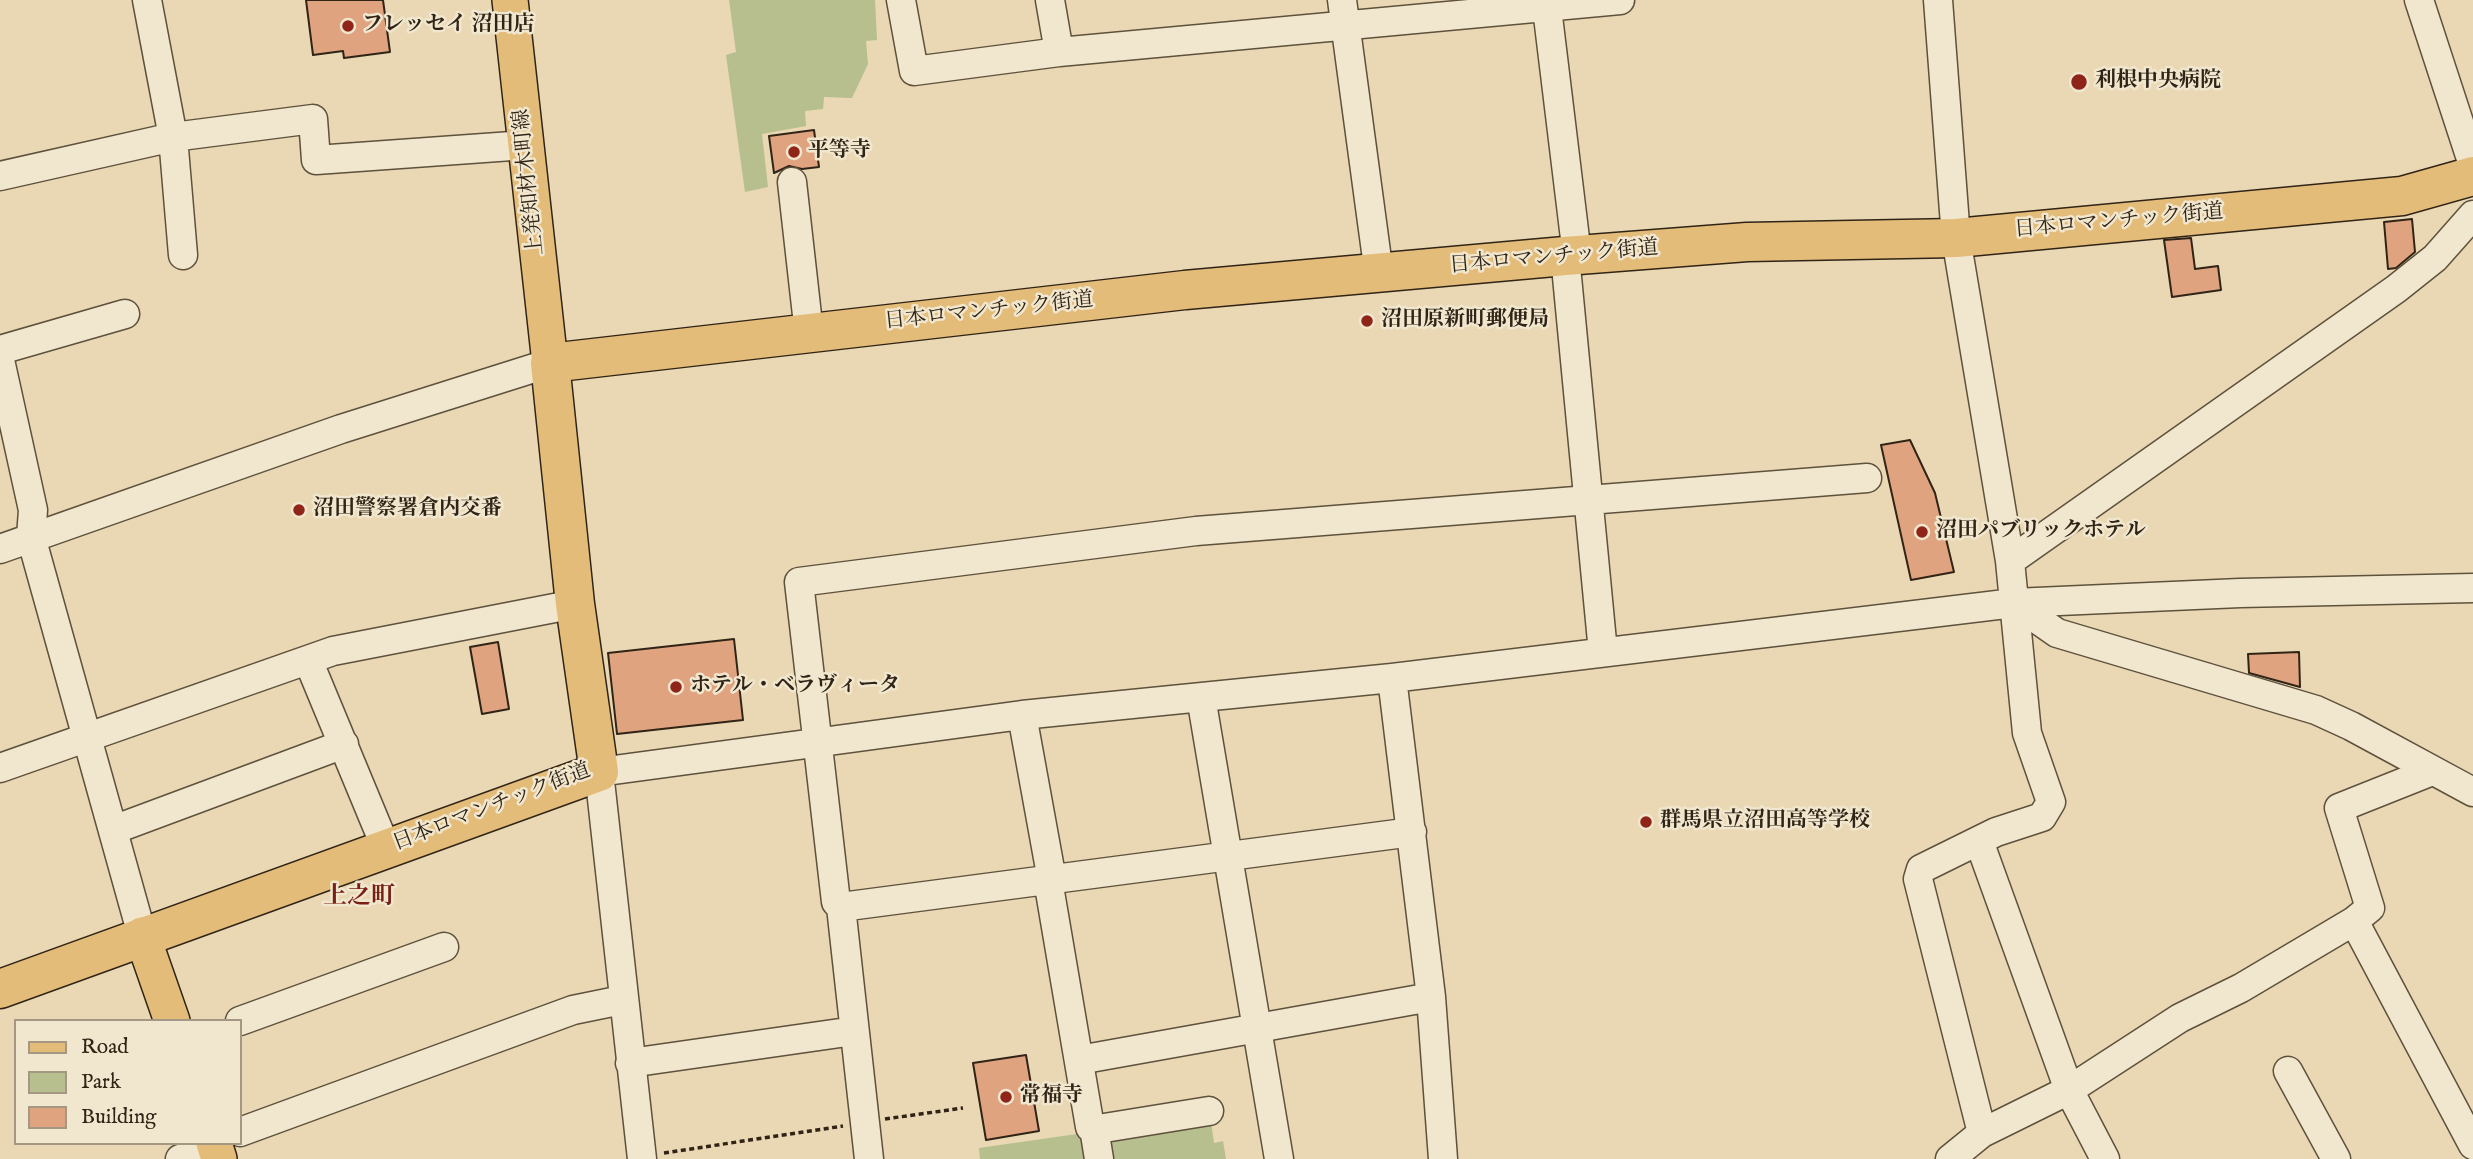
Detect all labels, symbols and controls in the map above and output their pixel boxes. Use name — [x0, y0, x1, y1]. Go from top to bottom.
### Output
place label: フレッセイ 沼田店 — [362, 13, 535, 39]
marker: フレッセイ 沼田店 — [340, 18, 356, 34]
place label: 利根中央病院 — [2095, 69, 2221, 95]
marker: 利根中央病院 — [2069, 72, 2089, 92]
street label: 上発知材木町線 — [510, 108, 550, 256]
place label: 平等寺 — [808, 139, 871, 165]
marker: 平等寺 — [786, 144, 802, 160]
street label: 日本ロマンチック街道 — [2013, 200, 2225, 244]
street label: 日本ロマンチック街道 — [1448, 236, 1660, 280]
street label: 日本ロマンチック街道 — [883, 288, 1095, 336]
place label: 沼田原新町郵便局 — [1381, 308, 1549, 334]
marker: 沼田原新町郵便局 — [1359, 313, 1375, 329]
place label: 沼田警察署倉内交番 — [313, 497, 502, 523]
marker: 沼田警察署倉内交番 — [291, 502, 307, 518]
place label: 沼田パブリックホテル — [1936, 519, 2146, 545]
marker: 沼田パブリックホテル — [1914, 524, 1930, 540]
place label: ホテル・ベラヴィータ — [690, 674, 900, 700]
marker: ホテル・ベラヴィータ — [668, 679, 684, 695]
street label: 日本ロマンチック街道 — [389, 759, 595, 857]
place label: 群馬県立沼田高等学校 — [1660, 809, 1870, 835]
marker: 群馬県立沼田高等学校 — [1638, 814, 1654, 830]
district label: 上之町 — [323, 884, 395, 912]
legend — [14, 1019, 242, 1145]
text: Road — [81, 1034, 128, 1061]
text: Park — [81, 1069, 121, 1096]
place label: 常福寺 — [1020, 1084, 1083, 1110]
marker: 常福寺 — [998, 1089, 1014, 1105]
text: Building — [81, 1104, 156, 1131]

